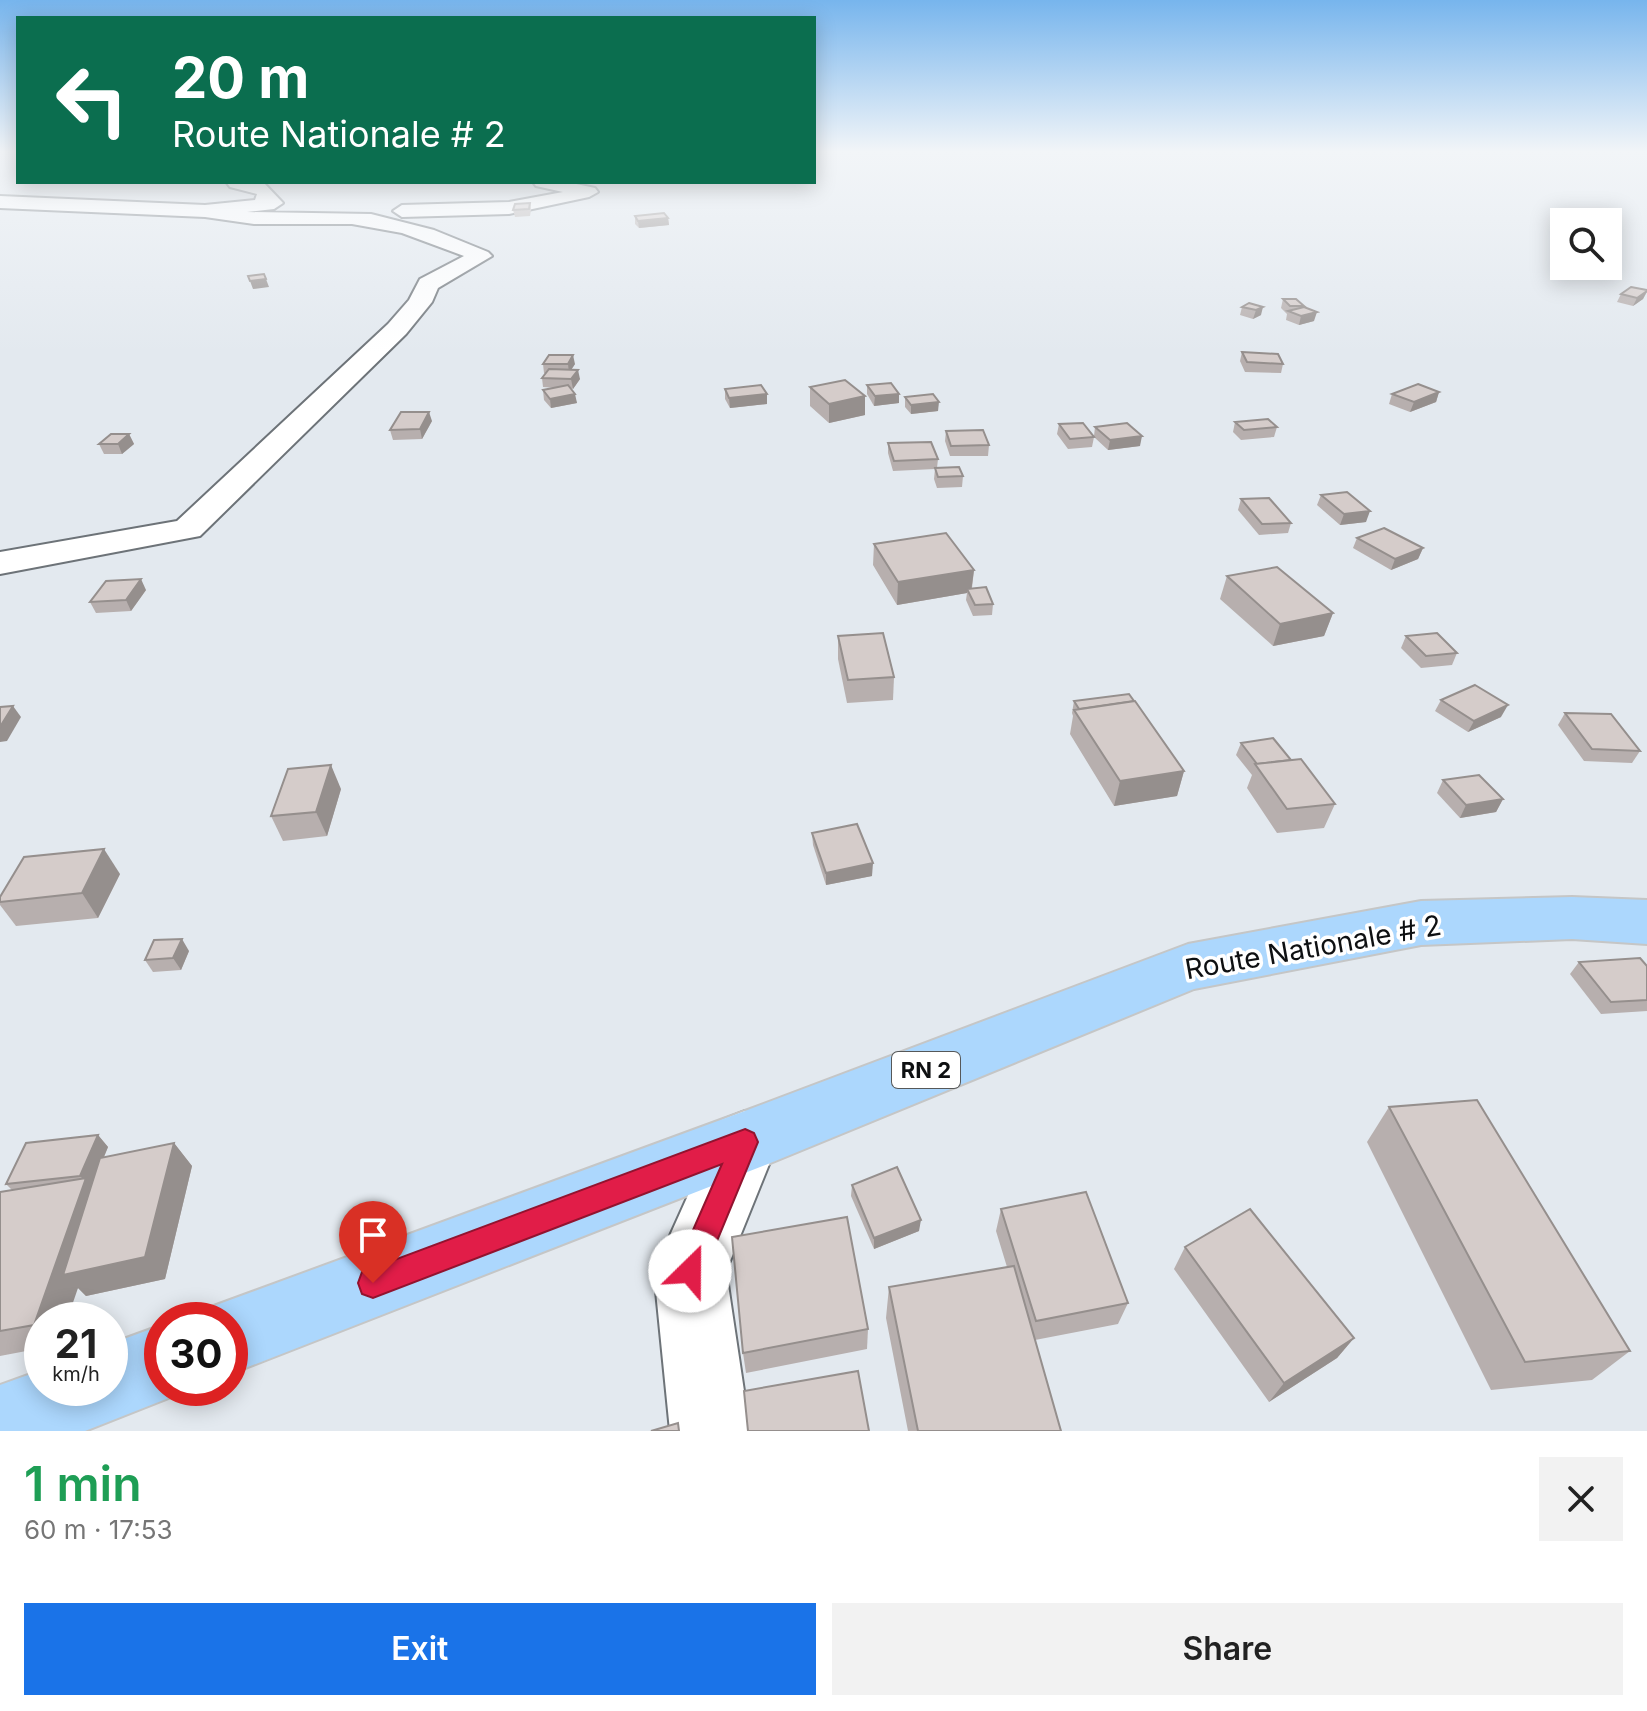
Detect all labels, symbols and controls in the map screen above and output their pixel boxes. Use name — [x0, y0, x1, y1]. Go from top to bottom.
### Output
text: 20 m — [172, 44, 309, 112]
icon: left — [40, 48, 144, 152]
text: Route Nationale # 2 — [172, 112, 506, 156]
map controls — [1550, 208, 1622, 280]
button: search — [1550, 208, 1622, 280]
street label: Route Nationale # 2 — [1182, 908, 1444, 986]
road number: RN 2 — [892, 1052, 960, 1088]
pin — [339, 1201, 407, 1283]
icon: arrive — [351, 1213, 395, 1257]
position arrow — [648, 1229, 732, 1313]
speed limit sign: 30 — [144, 1302, 248, 1406]
text: 21 — [55, 1319, 97, 1368]
text: km/h — [52, 1362, 100, 1386]
text: 1 min — [24, 1454, 142, 1513]
button: close — [1539, 1457, 1623, 1541]
text: 60 m · 17:53 — [24, 1514, 173, 1545]
button: Exit — [24, 1603, 816, 1695]
button: Share — [832, 1603, 1623, 1695]

